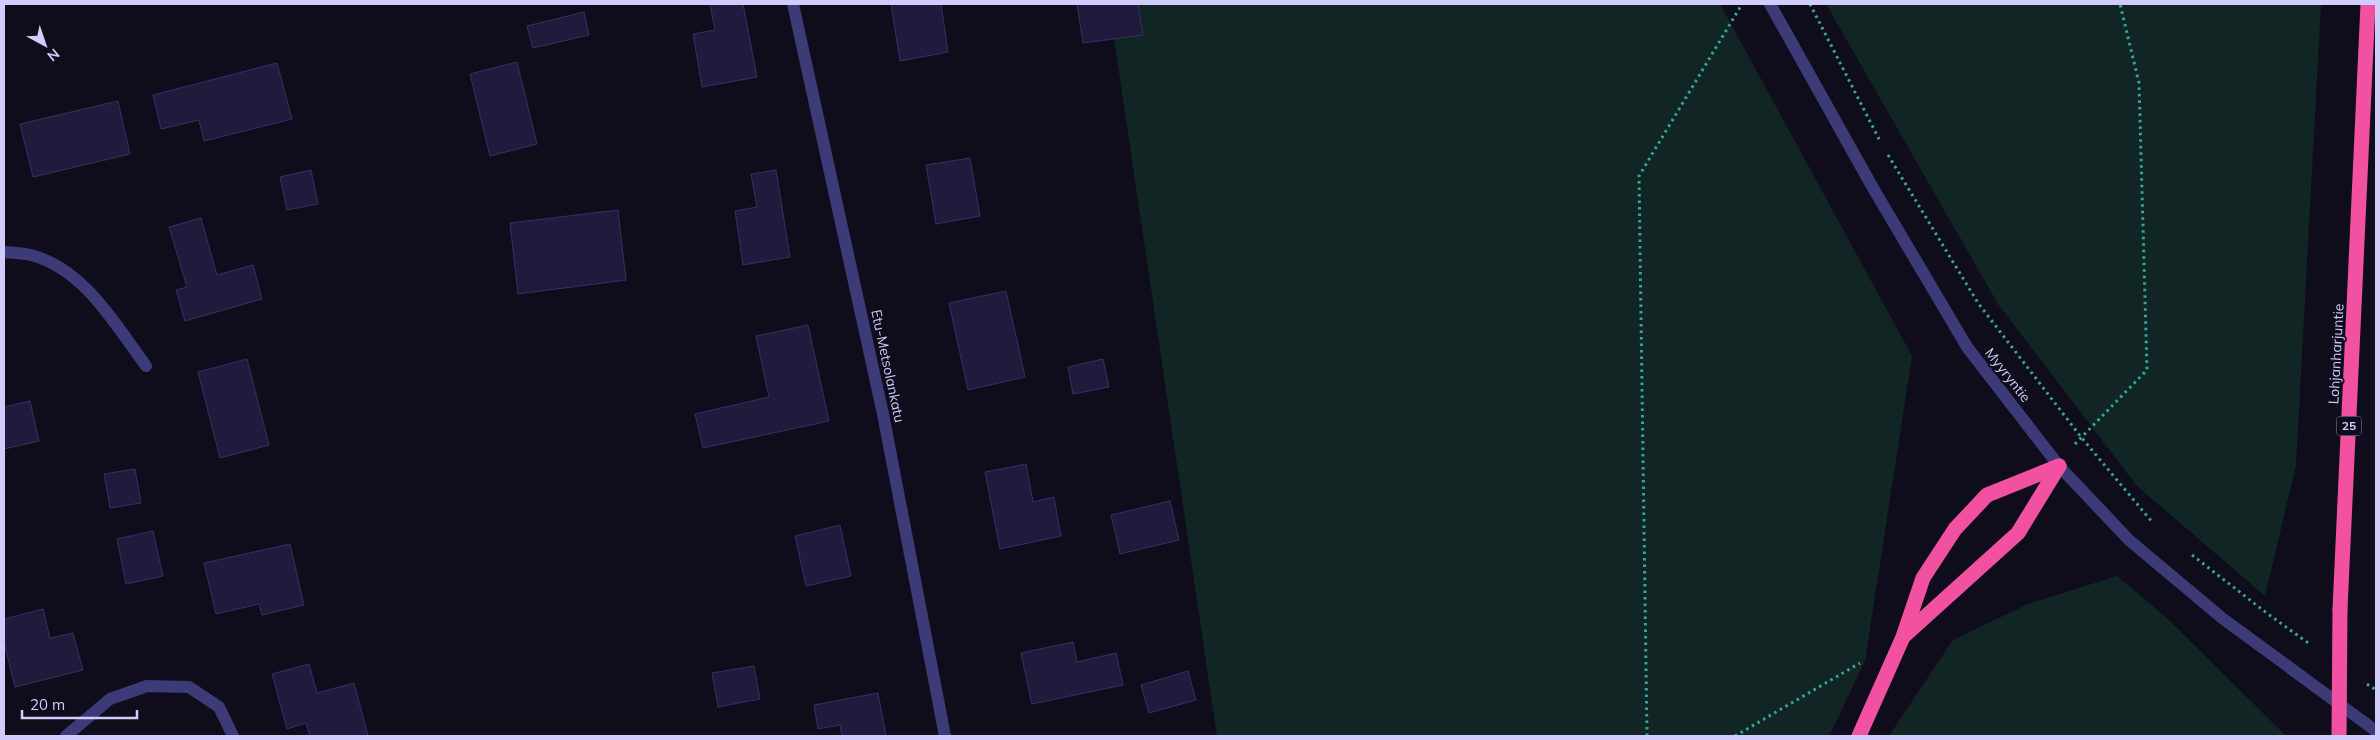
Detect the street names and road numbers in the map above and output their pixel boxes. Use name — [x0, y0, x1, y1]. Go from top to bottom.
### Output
street label: Lohjanharjuntie — [2324, 303, 2348, 405]
street label: Etu-Metsolankatu — [867, 308, 909, 424]
street label: Myyryntie — [1981, 344, 2035, 406]
road number: 25 — [2336, 416, 2362, 436]

